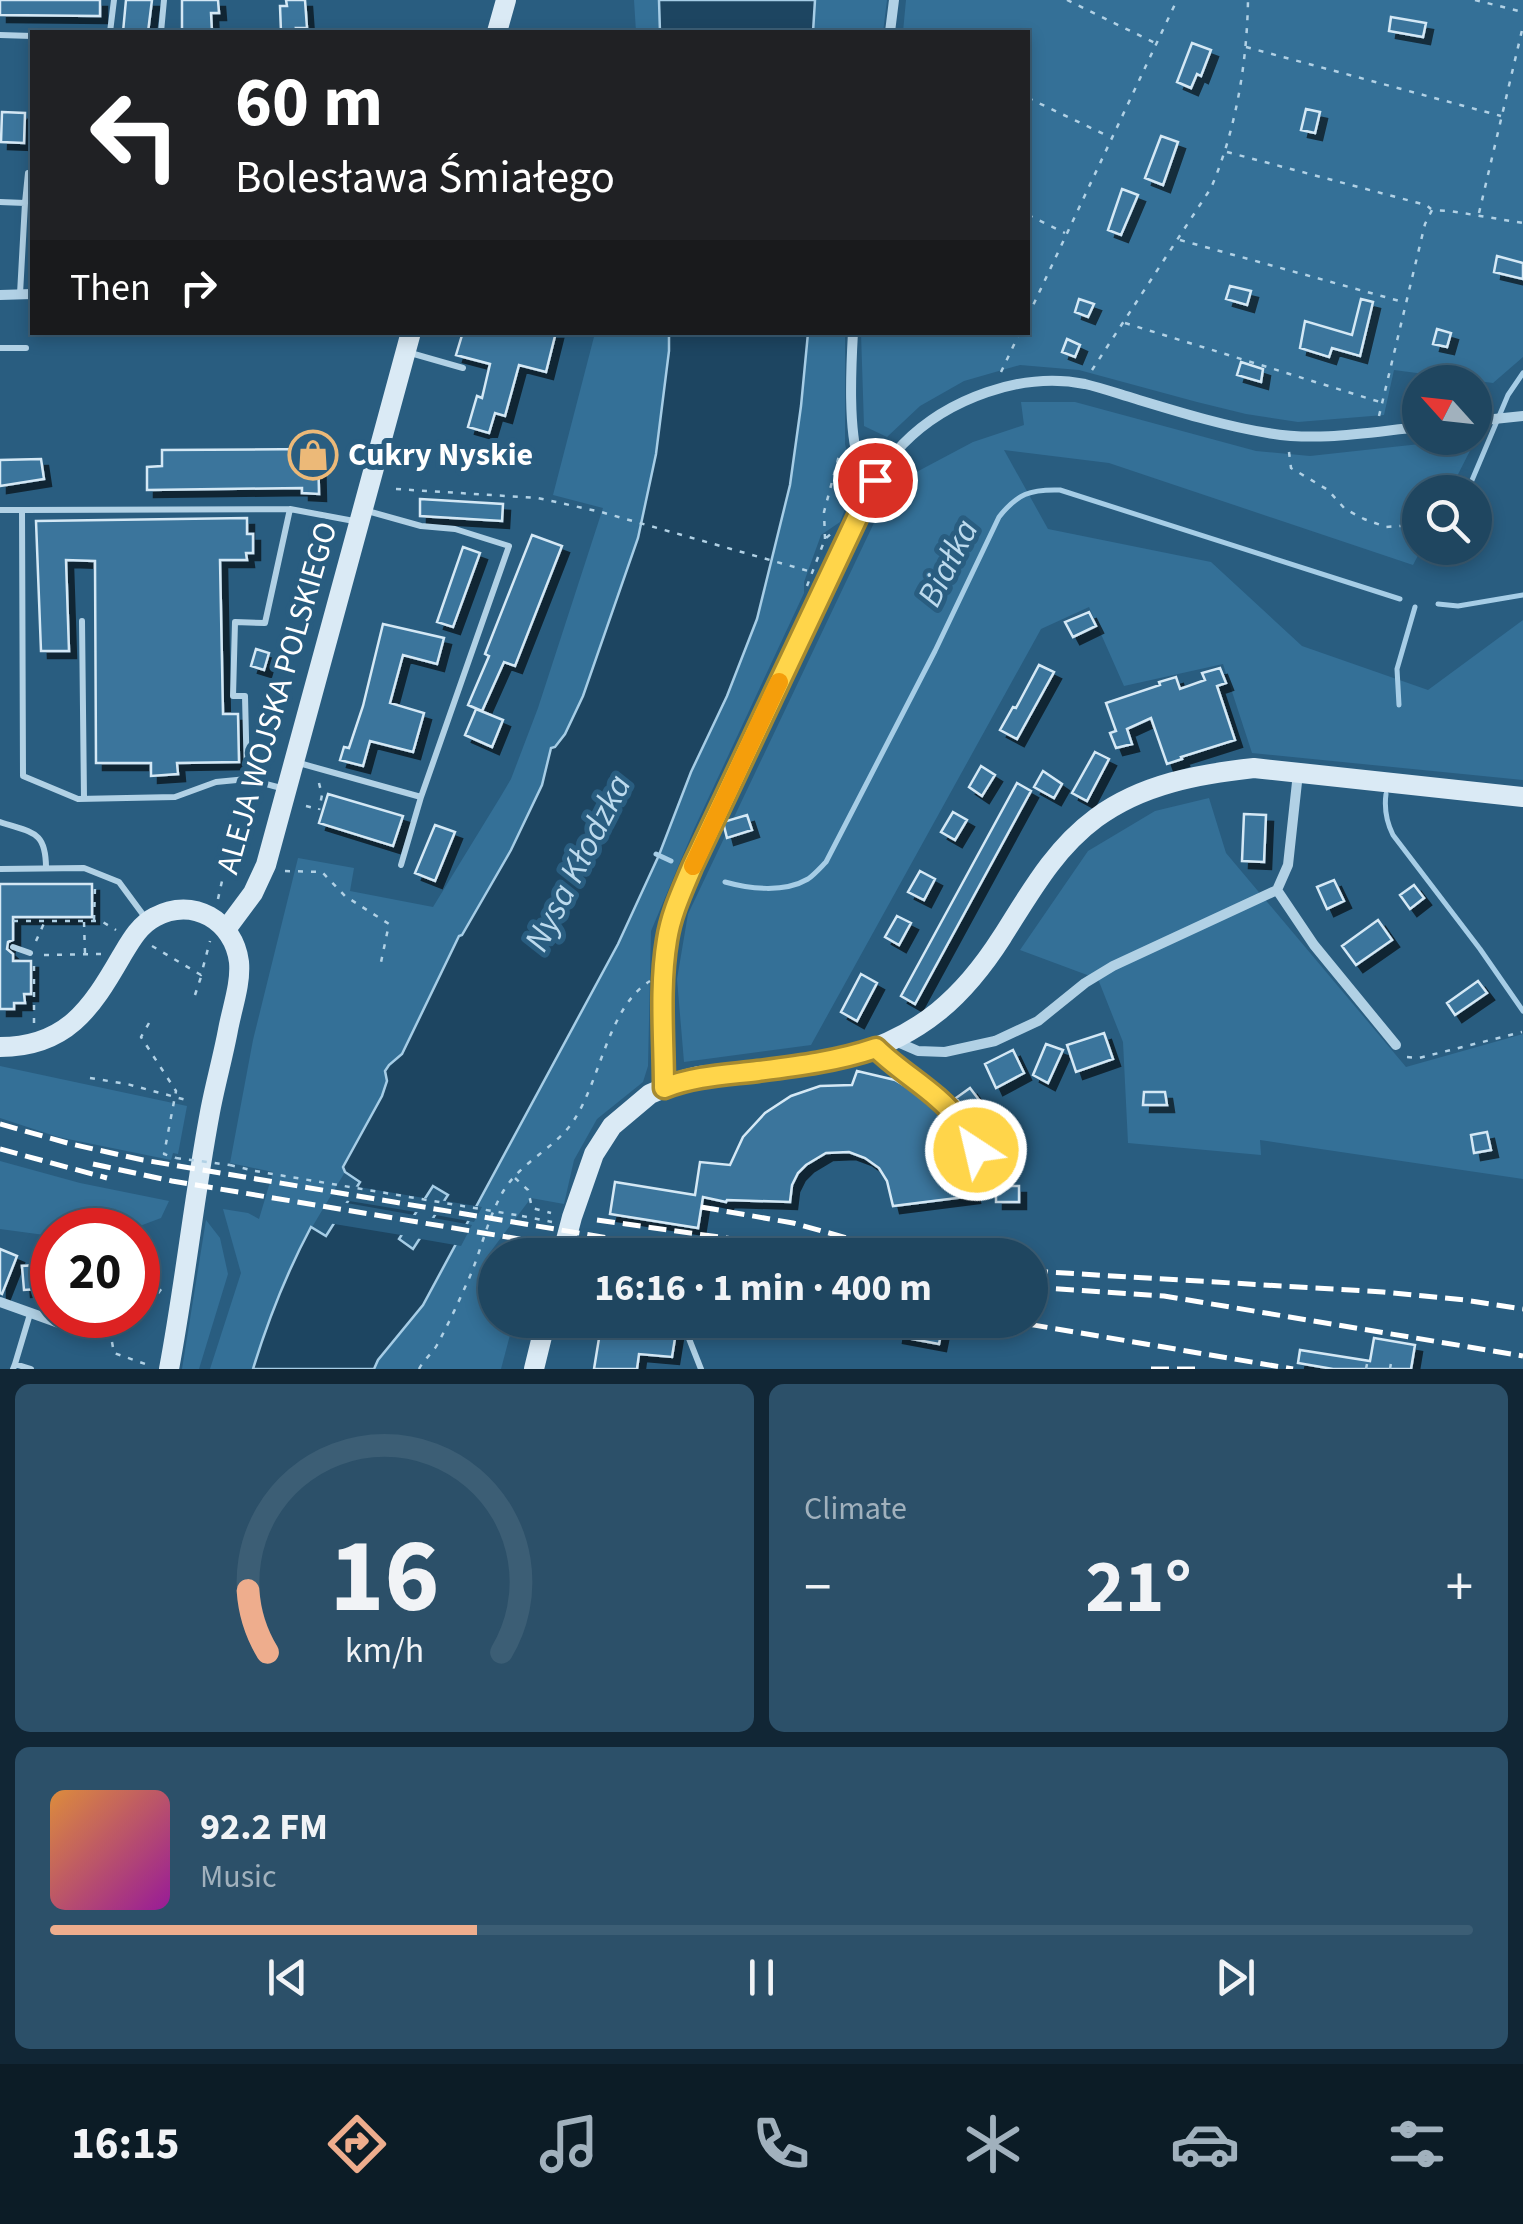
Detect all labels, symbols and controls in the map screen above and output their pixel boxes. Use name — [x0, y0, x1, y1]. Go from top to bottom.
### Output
text: 60 m — [235, 53, 383, 153]
icon: left — [70, 70, 200, 200]
text: Bolesława Śmiałego — [235, 146, 615, 210]
icon: right — [171, 260, 226, 315]
text: Then — [70, 261, 151, 315]
north arrow — [1402, 365, 1492, 455]
map controls — [1402, 365, 1492, 565]
shop icon: Cukry Nyskie — [287, 429, 339, 481]
place label: Cukry Nyskie — [348, 432, 533, 478]
pin — [833, 438, 918, 523]
icon: arrive — [848, 453, 903, 508]
button: search — [1402, 475, 1492, 565]
water label: Białka — [905, 511, 991, 615]
street label: ALEJA WOJSKA POLSKIEGO — [205, 517, 349, 879]
water label: Nysa Kłodzka — [512, 766, 644, 960]
position arrow — [924, 1098, 1028, 1202]
speed limit sign: 20 — [30, 1208, 160, 1338]
text: 16:16 · 1 min · 400 m — [594, 1261, 932, 1315]
text: Climate — [804, 1486, 907, 1532]
text: 16 — [330, 1504, 439, 1652]
text: 21° — [1085, 1534, 1192, 1641]
text: − — [804, 1549, 831, 1627]
text: + — [1446, 1549, 1473, 1627]
text: km/h — [345, 1625, 424, 1676]
text: 92.2 FM — [200, 1800, 328, 1854]
text: Music — [200, 1854, 277, 1900]
icon: previous — [260, 1950, 315, 2005]
icon: pause — [734, 1950, 789, 2005]
icon: next — [1208, 1950, 1263, 2005]
icon: directions — [322, 2109, 392, 2179]
icon: music — [534, 2109, 604, 2179]
icon: phone — [746, 2109, 816, 2179]
icon: climate — [958, 2109, 1028, 2179]
icon: car — [1170, 2109, 1240, 2179]
icon: filters — [1382, 2109, 1452, 2179]
text: 16:15 — [71, 2112, 180, 2176]

